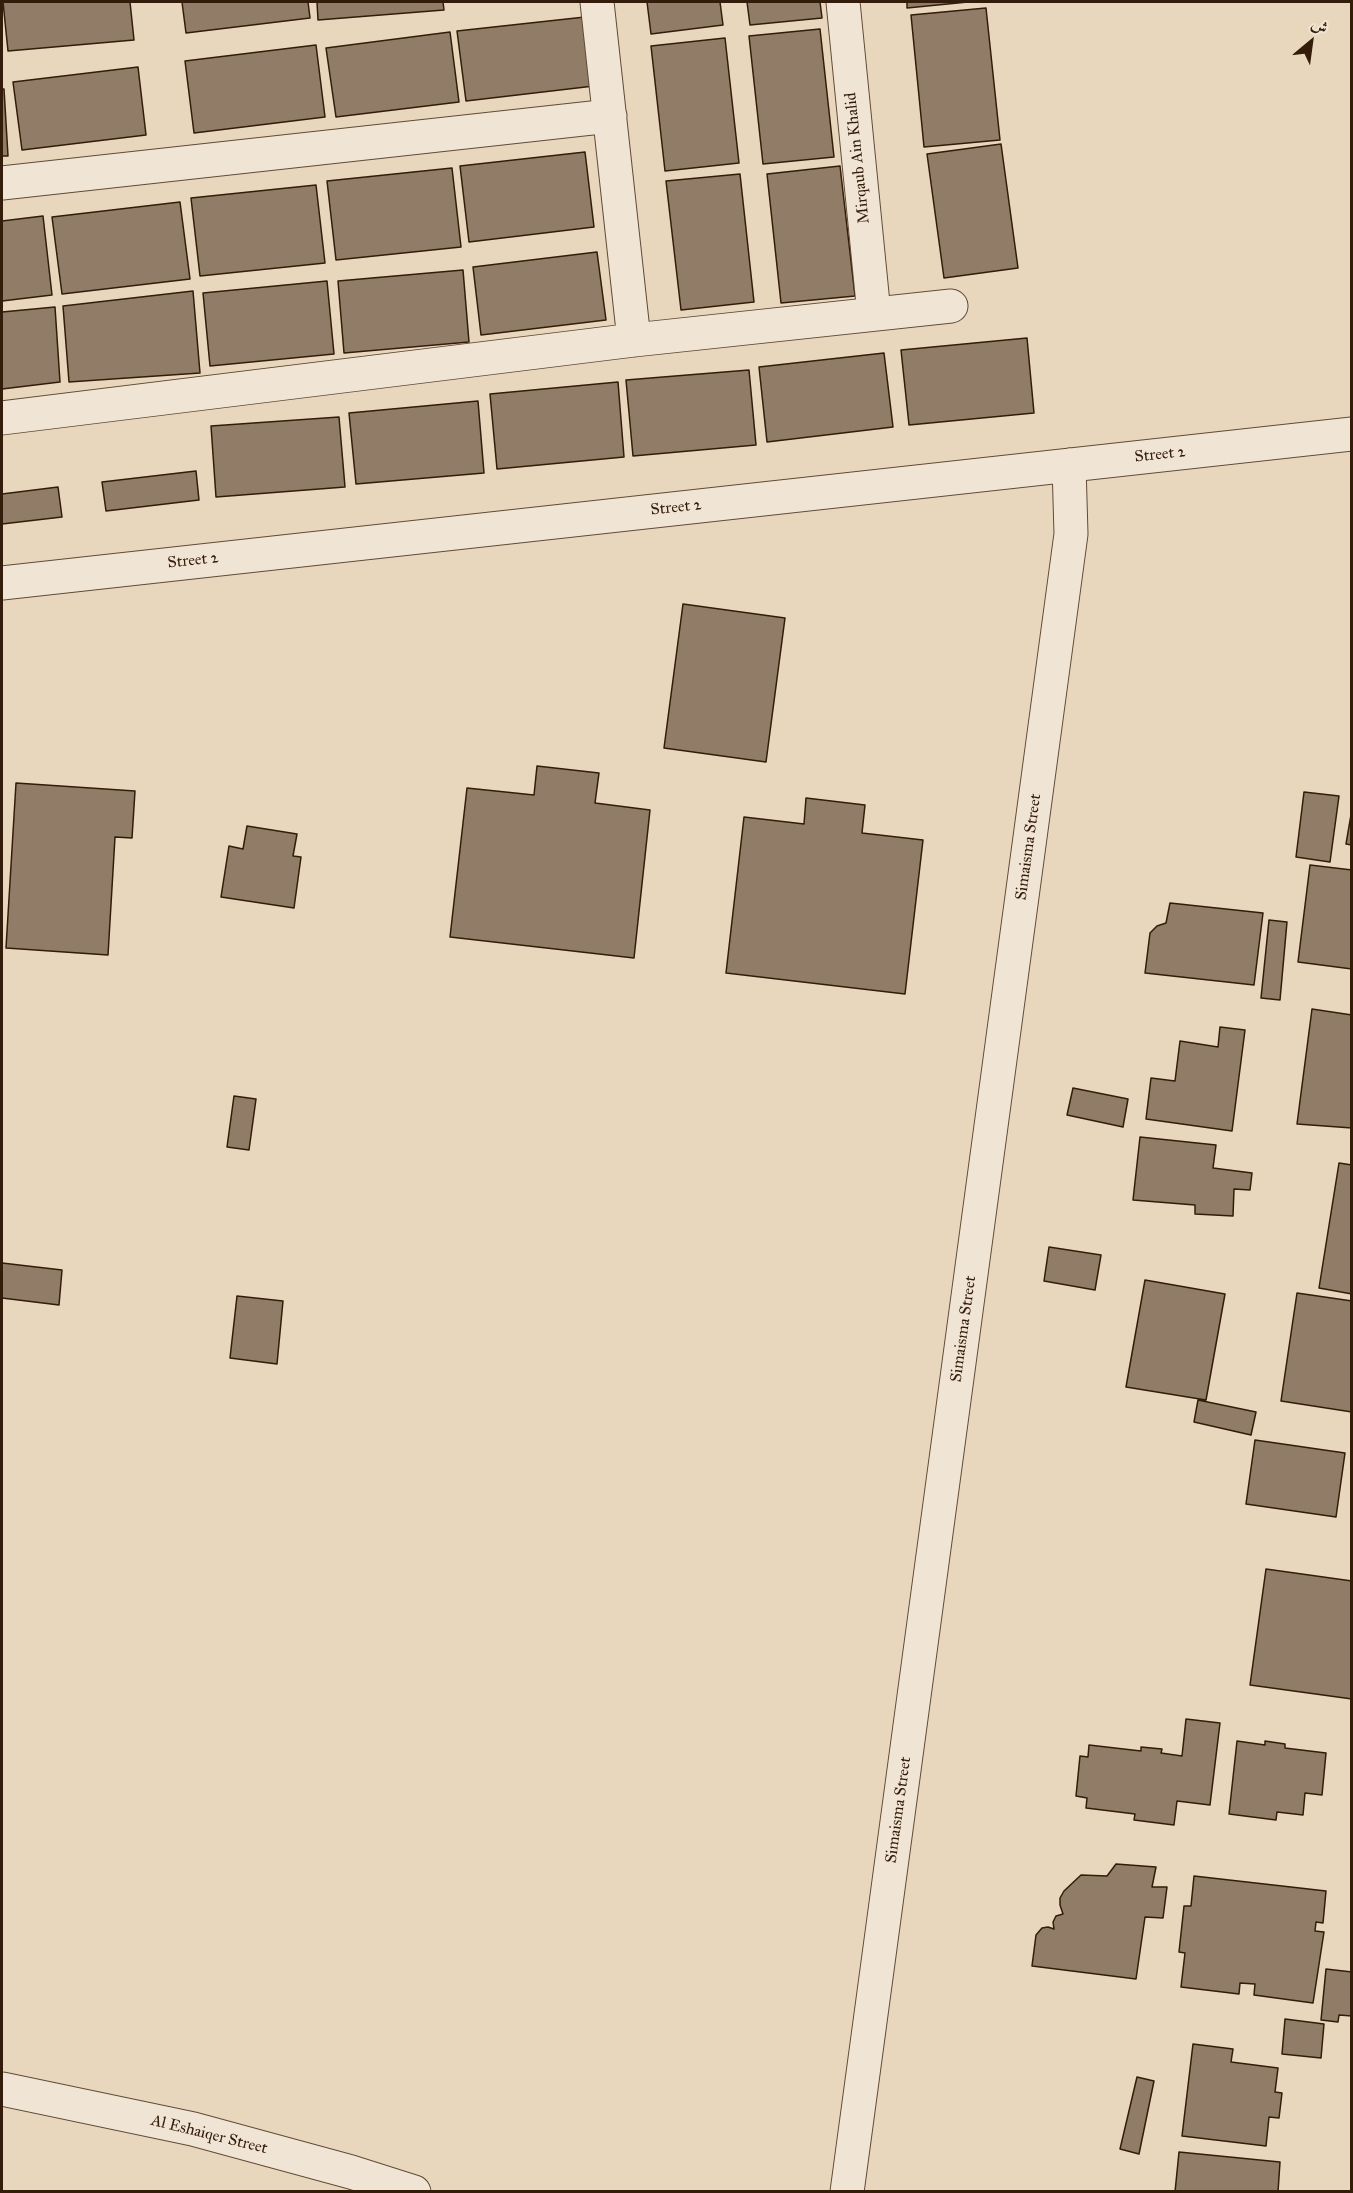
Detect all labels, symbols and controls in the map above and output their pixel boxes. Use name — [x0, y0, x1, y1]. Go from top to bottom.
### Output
north arrow — [1281, 12, 1341, 72]
text: ش — [1308, 14, 1332, 38]
street label: Mirqaub Ain Khalid — [842, 91, 874, 225]
street label: Street 2 — [1134, 443, 1186, 467]
street label: Street 2 — [650, 496, 702, 520]
street label: Street 2 — [167, 549, 219, 573]
street label: Simaisma Street — [1012, 792, 1046, 902]
street label: Simaisma Street — [947, 1274, 981, 1384]
street label: Simaisma Street — [882, 1755, 916, 1865]
street label: Al Eshaiqer Street — [149, 2111, 269, 2159]

